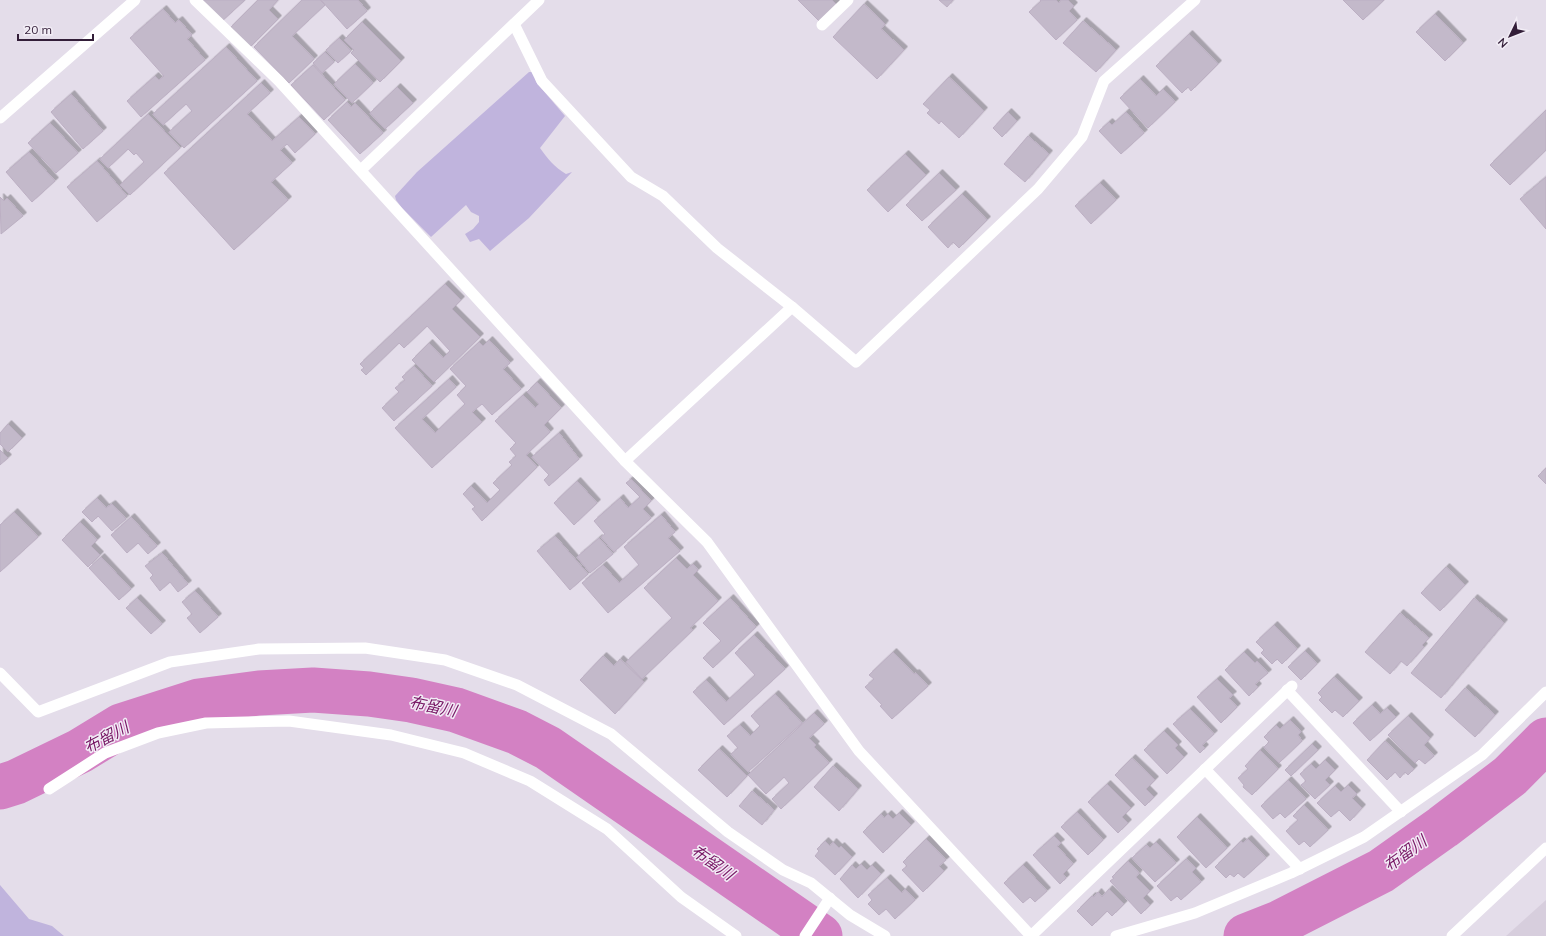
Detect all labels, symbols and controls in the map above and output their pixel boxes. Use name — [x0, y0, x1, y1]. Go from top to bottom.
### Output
scale bar — [18, 16, 93, 42]
north arrow — [1490, 16, 1530, 56]
text: 20 m — [24, 22, 52, 37]
text: N — [1495, 35, 1511, 51]
water label: 布留川 — [407, 691, 461, 721]
water label: 布留川 — [80, 716, 134, 757]
water label: 布留川 — [1380, 830, 1432, 875]
water label: 布留川 — [688, 840, 740, 885]

